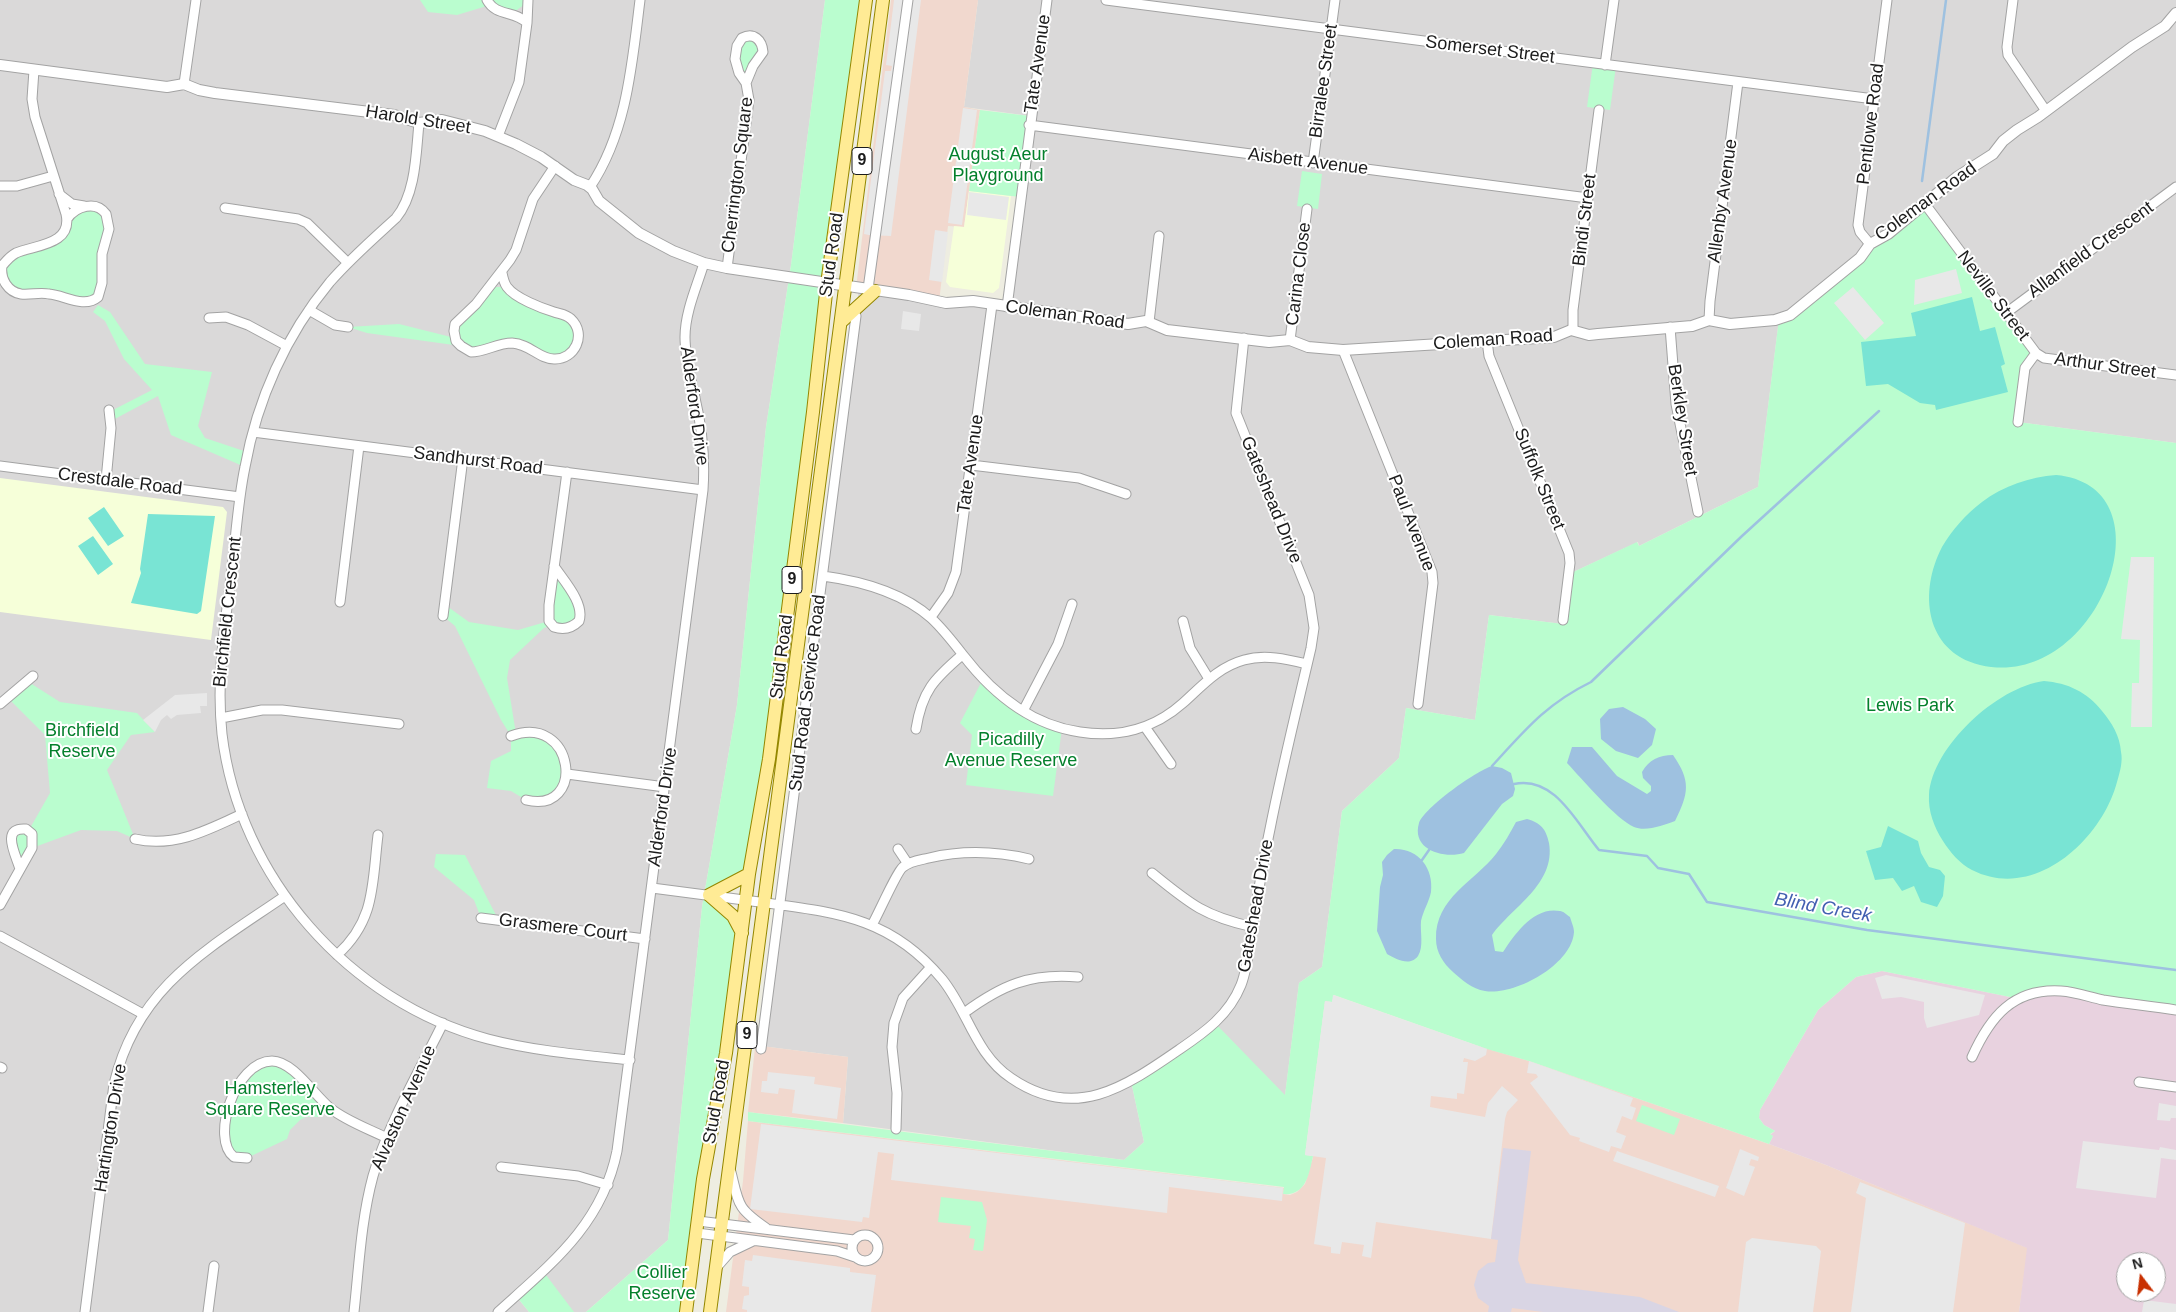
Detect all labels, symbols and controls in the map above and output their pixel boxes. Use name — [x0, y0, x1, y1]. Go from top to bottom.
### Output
street label: Tate Avenue — [1020, 13, 1056, 115]
street label: Birralee Street — [1305, 23, 1343, 139]
street label: Somerset Street — [1424, 31, 1556, 69]
street label: Pentlowe Road — [1853, 62, 1889, 186]
street label: Cherrington Square — [718, 96, 758, 254]
street label: Harold Street — [364, 101, 472, 139]
street label: Allenby Avenue — [1704, 138, 1742, 264]
park label: August Aeur Playground — [948, 144, 1048, 186]
street label: Aisbett Avenue — [1247, 144, 1369, 180]
road number: 9 — [852, 148, 872, 175]
street label: Coleman Road — [1871, 158, 1981, 246]
street label: Bindi Street — [1569, 173, 1601, 267]
street label: Allanfield Crescent — [2024, 197, 2158, 303]
street label: Stud Road — [815, 211, 849, 299]
street label: Carina Close — [1282, 221, 1316, 327]
street label: Neville Street — [1952, 247, 2034, 345]
street label: Coleman Road — [1004, 296, 1126, 334]
street label: Coleman Road — [1432, 325, 1554, 355]
street label: Alderford Drive — [675, 345, 713, 467]
street label: Arthur Street — [2053, 348, 2157, 384]
street label: Berkley Street — [1662, 362, 1702, 478]
street label: Tate Avenue — [953, 413, 989, 515]
street label: Suffolk Street — [1509, 425, 1569, 533]
street label: Gateshead Drive — [1236, 433, 1306, 567]
street label: Sandhurst Road — [412, 442, 544, 480]
street label: Crestdale Road — [57, 464, 183, 500]
street label: Paul Avenue — [1383, 472, 1439, 574]
street label: Birchfield Crescent — [209, 536, 247, 688]
road number: 9 — [782, 566, 802, 594]
street label: Stud Road Service Road — [785, 593, 831, 793]
street label: Stud Road — [766, 613, 798, 701]
park label: Lewis Park — [1866, 695, 1954, 717]
park label: Birchfield Reserve — [45, 720, 119, 762]
park label: Picadilly Avenue Reserve — [945, 729, 1077, 772]
street label: Alderford Drive — [644, 746, 682, 868]
street label: Gateshead Drive — [1234, 838, 1278, 974]
water label: Blind Creek — [1773, 888, 1873, 928]
street label: Grasmere Court — [498, 909, 628, 947]
road number: 9 — [737, 1022, 757, 1048]
street label: Alvaston Avenue — [367, 1042, 441, 1174]
street label: Stud Road — [699, 1058, 735, 1146]
street label: Hartington Drive — [90, 1062, 132, 1194]
park label: Hamsterley Square Reserve — [205, 1078, 335, 1120]
north arrow — [2116, 1252, 2166, 1302]
text: N — [2130, 1254, 2144, 1273]
park label: Collier Reserve — [628, 1262, 696, 1304]

